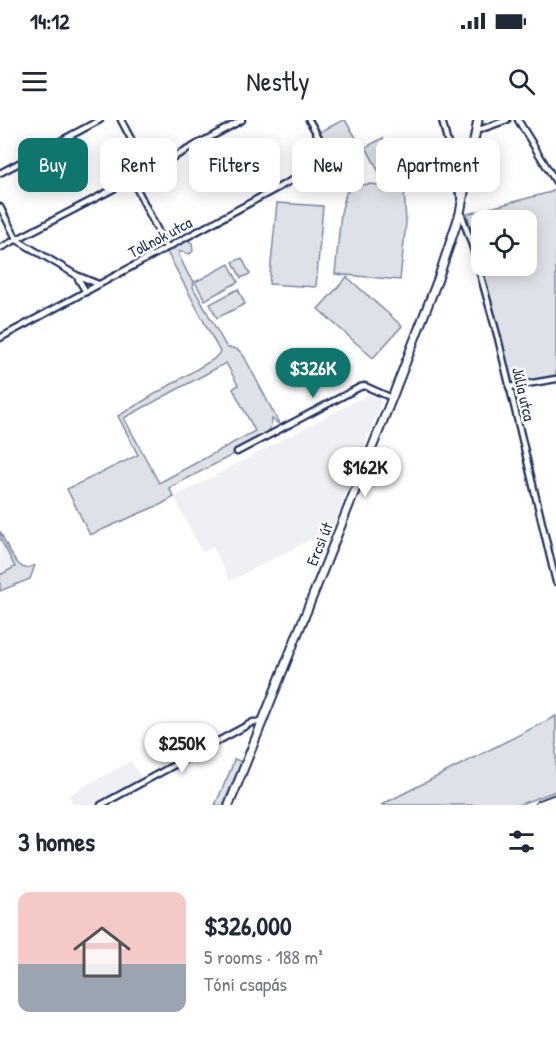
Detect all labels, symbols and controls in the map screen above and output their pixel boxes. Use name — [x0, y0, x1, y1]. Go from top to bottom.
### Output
text: 14:12 — [30, 6, 70, 36]
text: Nestly — [246, 63, 310, 99]
icon: menu — [18, 65, 51, 98]
icon: search — [505, 65, 538, 98]
chip: Buy — [18, 138, 88, 192]
chip: Rent — [100, 138, 177, 192]
chip: Filters — [189, 138, 280, 192]
chip: New — [292, 138, 364, 192]
chip: Apartment — [376, 138, 500, 192]
map controls — [471, 210, 537, 276]
button: locate — [471, 210, 537, 276]
street label: Tollnok utca — [124, 211, 196, 263]
pin: $326K — [271, 348, 355, 399]
text: $326K — [290, 354, 336, 381]
street label: Júlia utca — [507, 365, 541, 423]
pin: $162K — [323, 447, 407, 498]
text: $162K — [342, 453, 388, 480]
street label: Ercsi út — [300, 519, 338, 569]
pin: $250K — [140, 723, 224, 774]
text: $250K — [158, 729, 206, 756]
text: 3 homes — [18, 824, 95, 859]
icon: filters — [505, 825, 538, 858]
text: $326,000 — [204, 908, 292, 943]
icon: home — [66, 916, 138, 988]
text: 5 rooms · 188 m² — [204, 943, 323, 970]
text: Tóni csapás — [204, 970, 287, 997]

